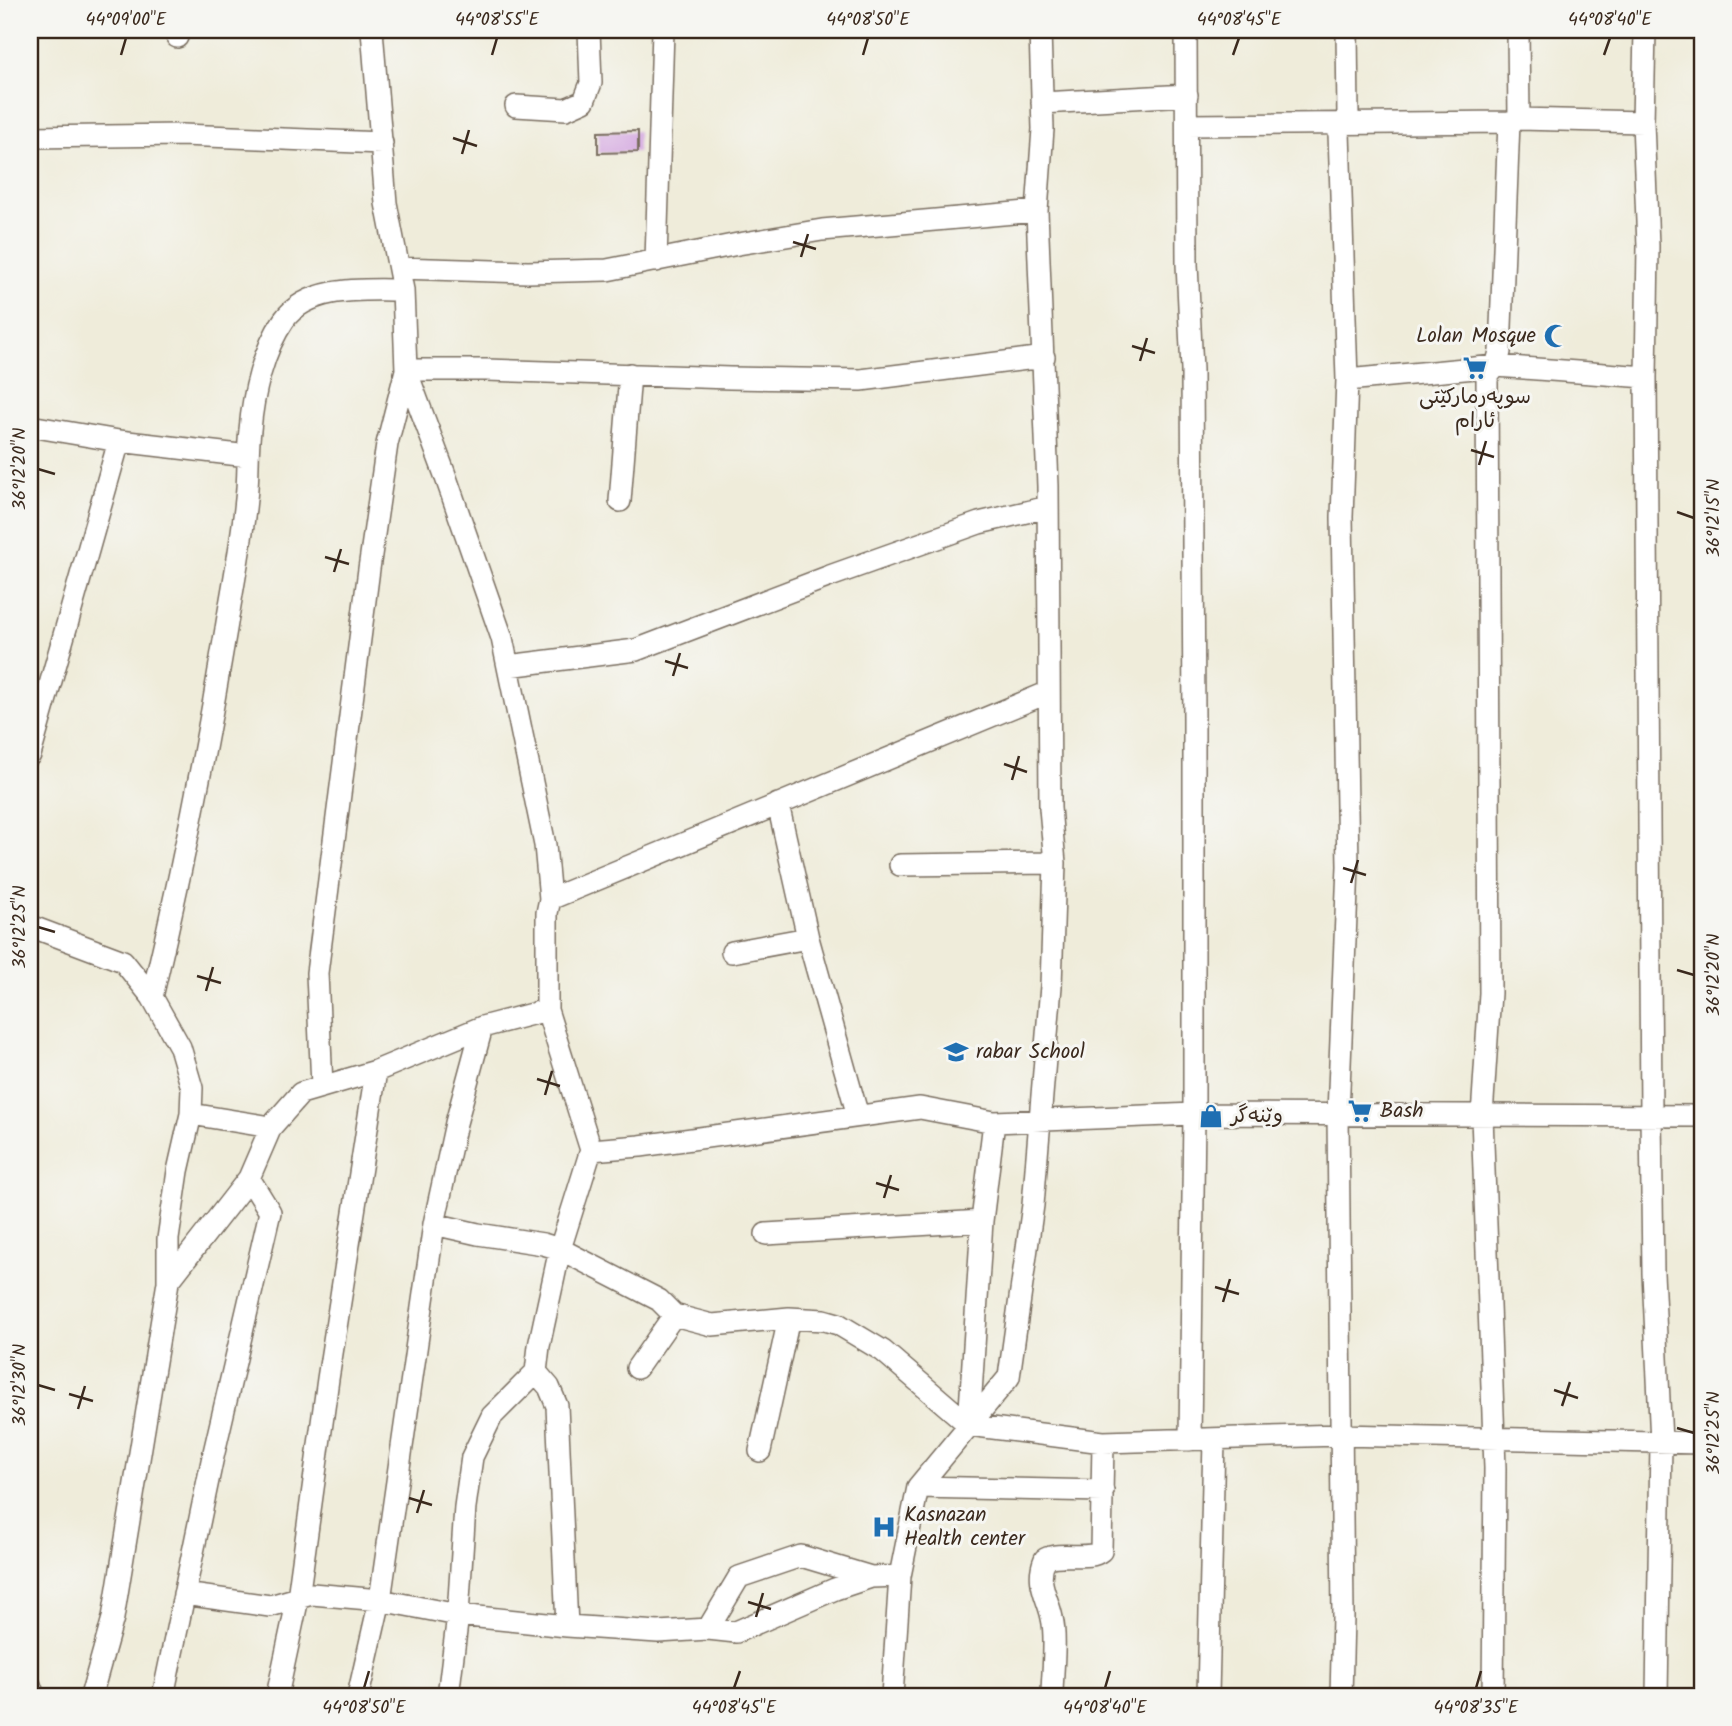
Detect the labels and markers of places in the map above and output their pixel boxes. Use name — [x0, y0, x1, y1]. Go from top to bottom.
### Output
place label: Lolan Mosque — [1416, 320, 1537, 353]
mosque icon: Lolan Mosque — [1542, 322, 1570, 350]
supermarket icon: سوپەرمارکێتی ئارام — [1461, 354, 1489, 382]
place label: سوپەرمارکێتی ئارام — [1419, 381, 1531, 438]
place label: rabar School — [976, 1036, 1085, 1069]
school or university icon: rabar School — [942, 1038, 970, 1066]
place label: Bash — [1380, 1095, 1423, 1128]
supermarket icon: Bash — [1346, 1097, 1374, 1125]
place label: وێنەگر — [1229, 1100, 1283, 1133]
shop icon: وێنەگر — [1197, 1102, 1225, 1130]
place label: Kasnazan Health center — [904, 1499, 1026, 1556]
hospital icon: Kasnazan Health center — [870, 1513, 898, 1541]

